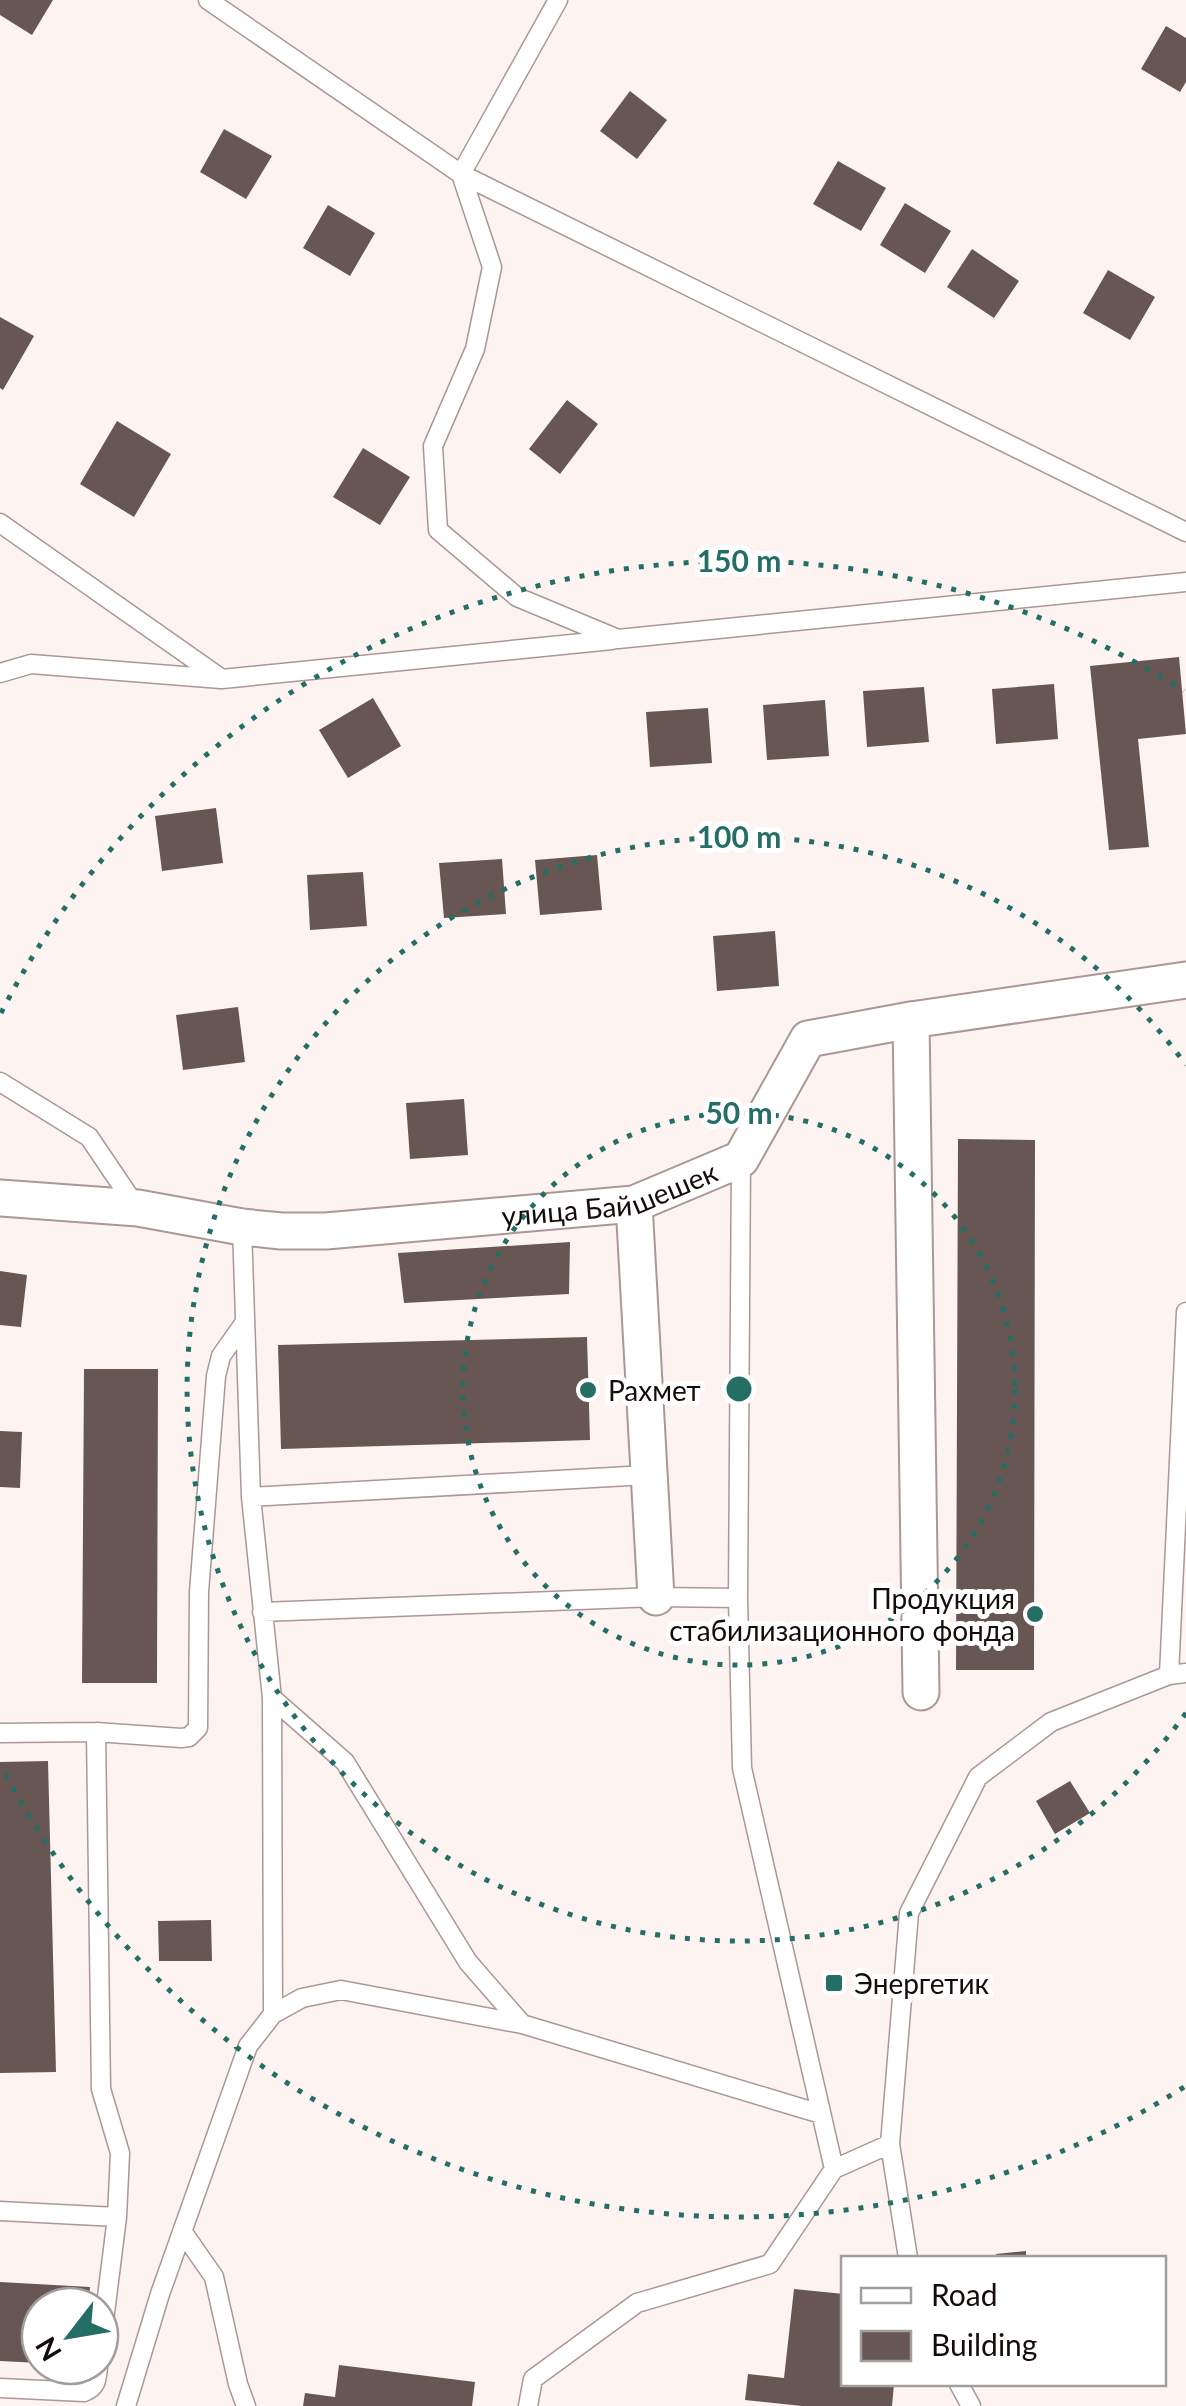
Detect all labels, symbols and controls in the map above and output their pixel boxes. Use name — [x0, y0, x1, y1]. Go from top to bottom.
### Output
text: 150 m — [697, 542, 781, 578]
text: 100 m — [697, 818, 781, 854]
text: 50 m — [705, 1094, 773, 1130]
street label: улица Байшешек — [500, 1154, 722, 1233]
centre of rings — [721, 1371, 757, 1407]
place label: Рахмет — [608, 1373, 701, 1407]
marker: Рахмет — [577, 1379, 599, 1401]
place label: Продукция стабилизационного фонда — [669, 1581, 1015, 1647]
marker: Продукция стабилизационного фонда — [1024, 1603, 1046, 1625]
place label: Энергетик — [854, 1966, 990, 2000]
marker: Энергетик — [823, 1972, 845, 1994]
legend — [841, 2256, 1166, 2386]
text: Road — [931, 2276, 998, 2312]
north arrow — [20, 2286, 120, 2386]
text: Building — [931, 2326, 1037, 2362]
text: N — [28, 2331, 68, 2367]

